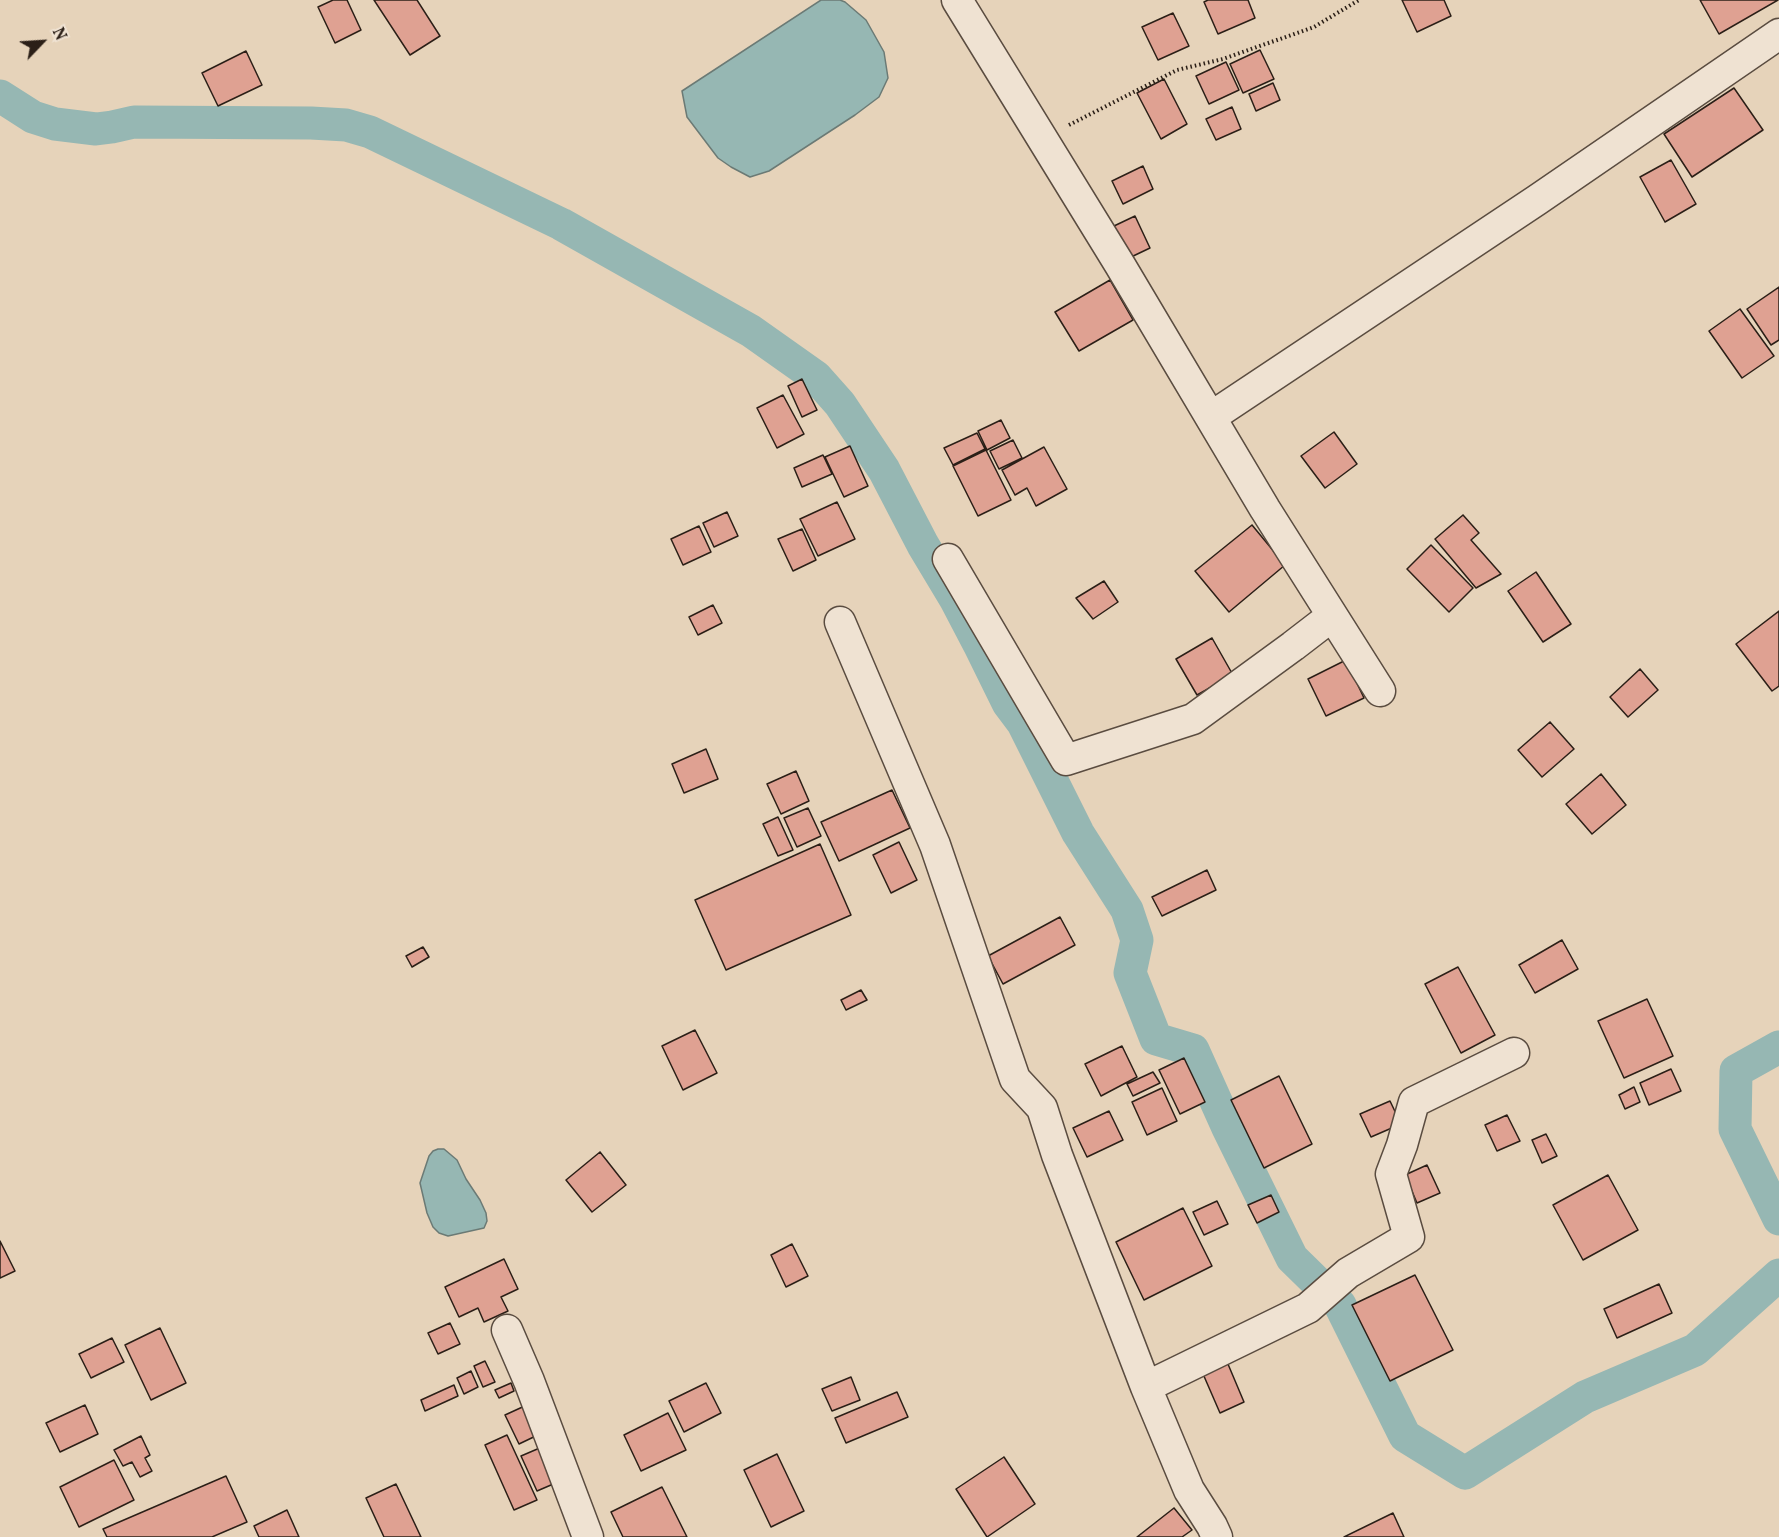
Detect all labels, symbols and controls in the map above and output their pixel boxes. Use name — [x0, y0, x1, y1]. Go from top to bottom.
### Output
north arrow — [12, 12, 72, 72]
text: N — [46, 24, 71, 44]

